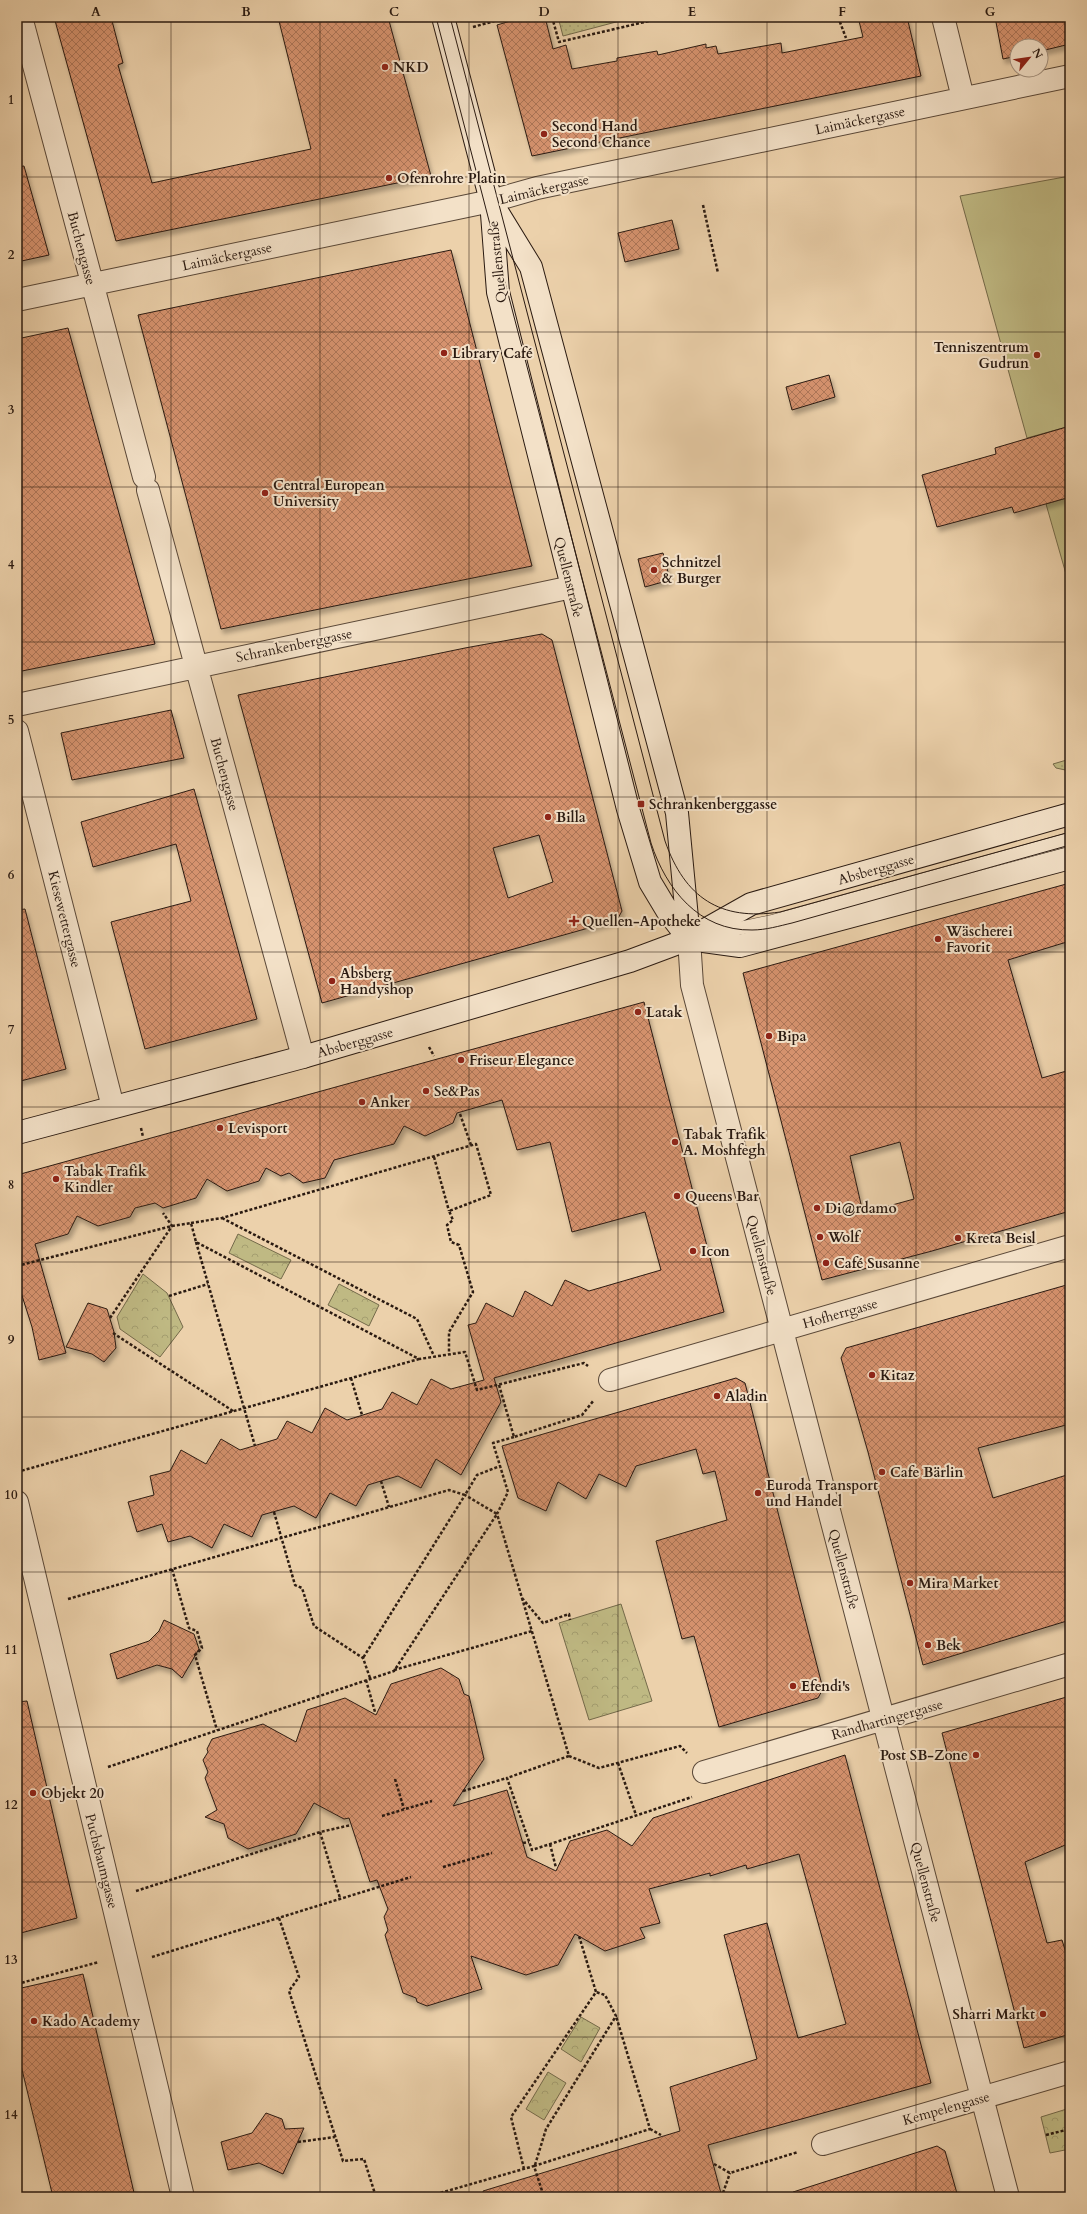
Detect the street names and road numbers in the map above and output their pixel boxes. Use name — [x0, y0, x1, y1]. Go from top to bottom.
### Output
street label: Laimäckergasse — [813, 102, 907, 139]
street label: Laimäckergasse — [497, 170, 591, 209]
street label: Buchengasse — [63, 209, 100, 287]
street label: Quellenstraße — [484, 220, 511, 304]
street label: Laimäckergasse — [180, 238, 274, 275]
street label: Quellenstraße — [549, 535, 588, 619]
street label: Schrankenberggasse — [234, 624, 354, 667]
street label: Buchengasse — [206, 735, 243, 813]
street label: Absberggasse — [836, 850, 917, 889]
street label: Kiesewettergasse — [43, 869, 86, 970]
street label: Absberggasse — [315, 1023, 396, 1062]
street label: Quellenstraße — [742, 1213, 781, 1297]
street label: Hofherrgasse — [800, 1294, 880, 1333]
street label: Quellenstraße — [824, 1527, 863, 1611]
street label: Randhartingergasse — [829, 1694, 945, 1744]
street label: Puchsbaumgasse — [81, 1812, 123, 1911]
street label: Quellenstraße — [906, 1840, 945, 1924]
street label: Kempelengasse — [900, 2087, 992, 2130]

